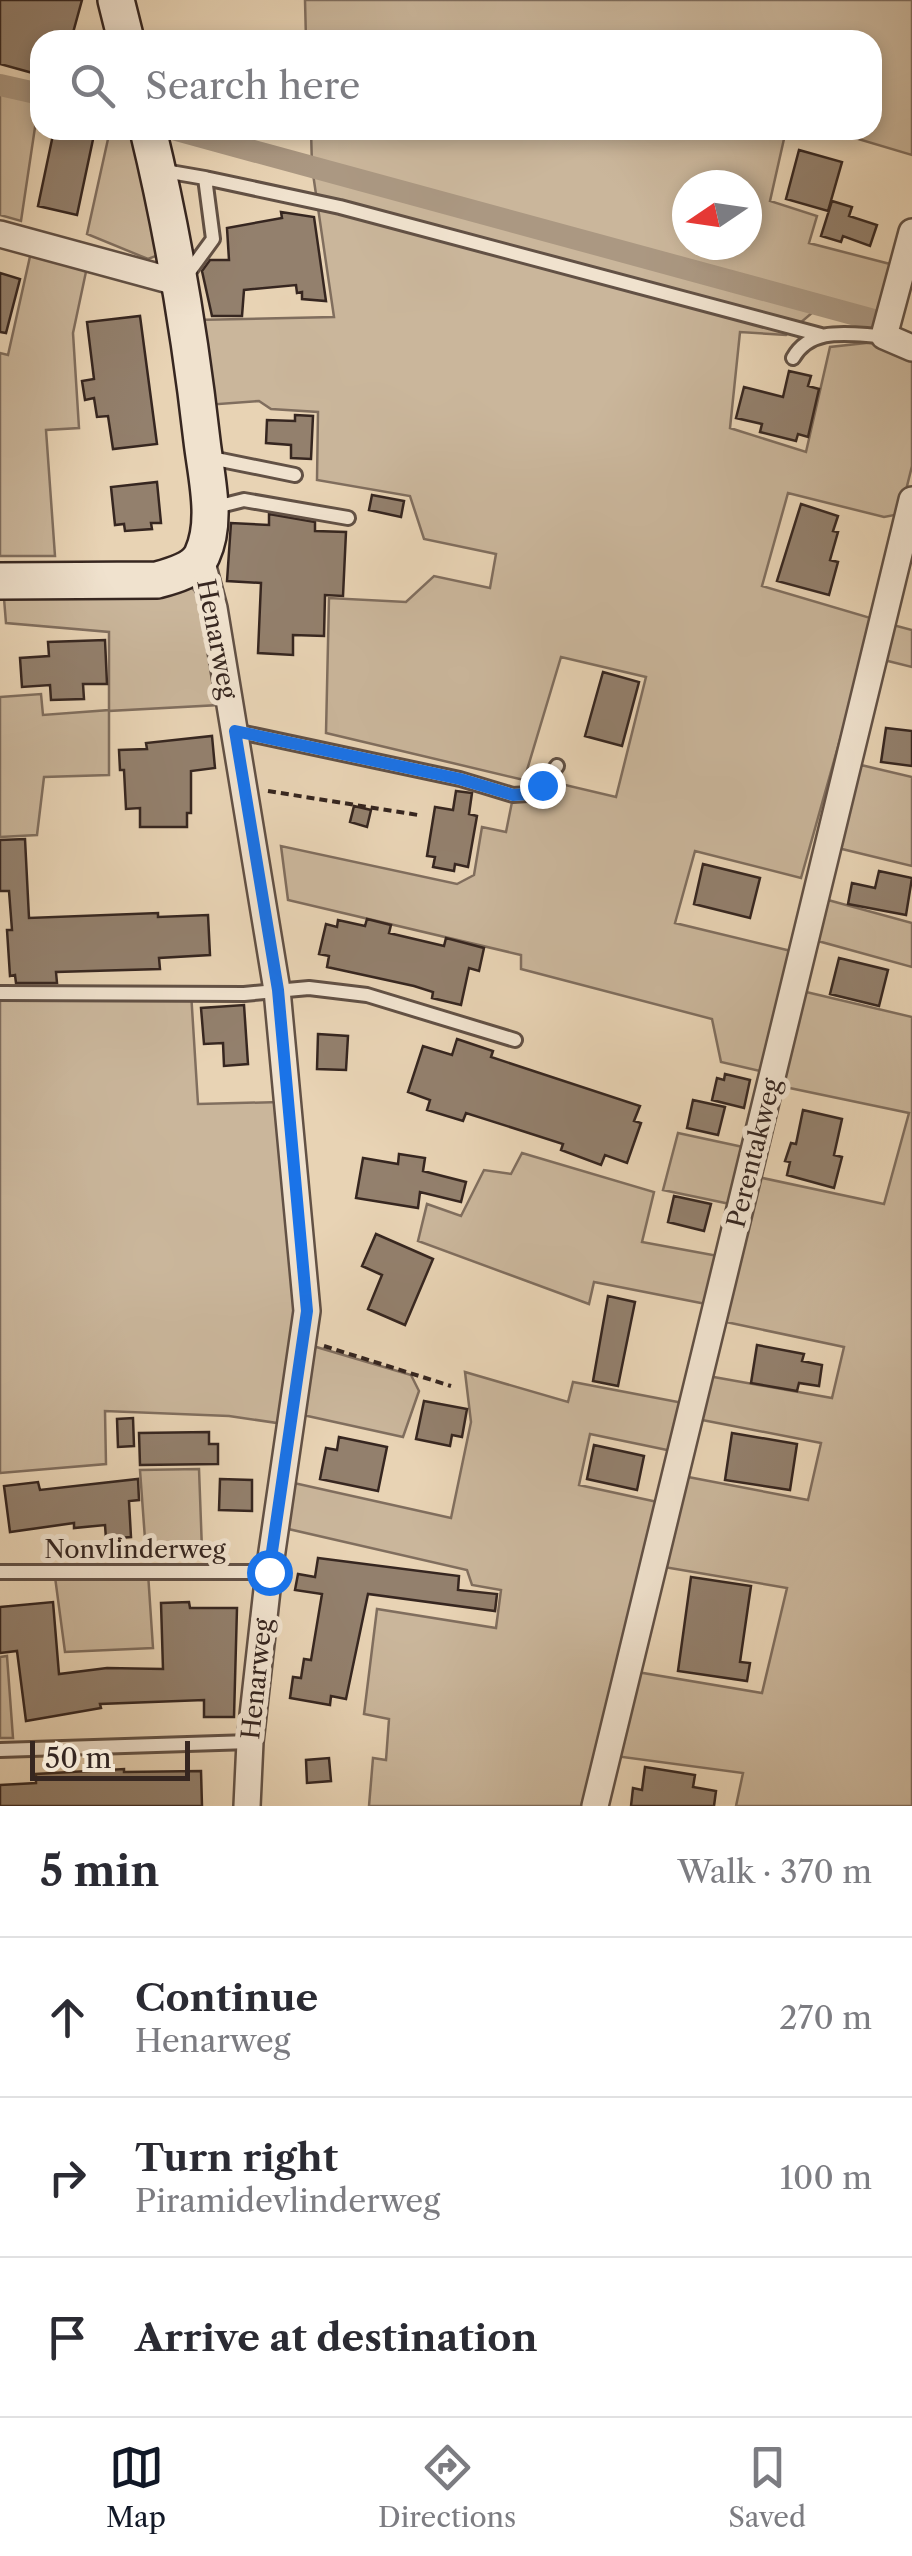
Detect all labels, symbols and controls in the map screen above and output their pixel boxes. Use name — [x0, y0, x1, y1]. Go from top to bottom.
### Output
search box — [30, 30, 882, 140]
icon: search — [65, 58, 120, 113]
text: Search here — [145, 62, 360, 109]
north arrow — [672, 170, 762, 260]
street label: Henarweg — [190, 576, 244, 702]
route end — [520, 763, 566, 809]
street label: Perentakweg — [720, 1074, 788, 1231]
street label: Nonvlinderweg — [44, 1534, 227, 1565]
route start — [247, 1550, 293, 1596]
street label: Henarweg — [235, 1616, 279, 1741]
scale bar — [30, 1736, 190, 1780]
text: 50 m — [45, 1741, 112, 1775]
text: 5 min — [40, 1845, 159, 1897]
text: Walk · 370 m — [678, 1852, 872, 1891]
text: Continue — [135, 1974, 318, 2021]
icon: ahead — [40, 1990, 95, 2045]
text: 270 m — [779, 1998, 872, 2037]
text: Henarweg — [135, 2021, 290, 2060]
text: Turn right — [135, 2134, 338, 2181]
icon: right — [40, 2150, 95, 2205]
text: 100 m — [780, 2158, 872, 2197]
text: Piramidevlinderweg — [135, 2181, 440, 2220]
icon: arrive — [40, 2310, 95, 2365]
text: Arrive at destination — [135, 2314, 538, 2361]
tab: Map — [106, 2440, 166, 2534]
tab: Directions — [378, 2440, 516, 2534]
tab: Saved — [728, 2440, 806, 2534]

